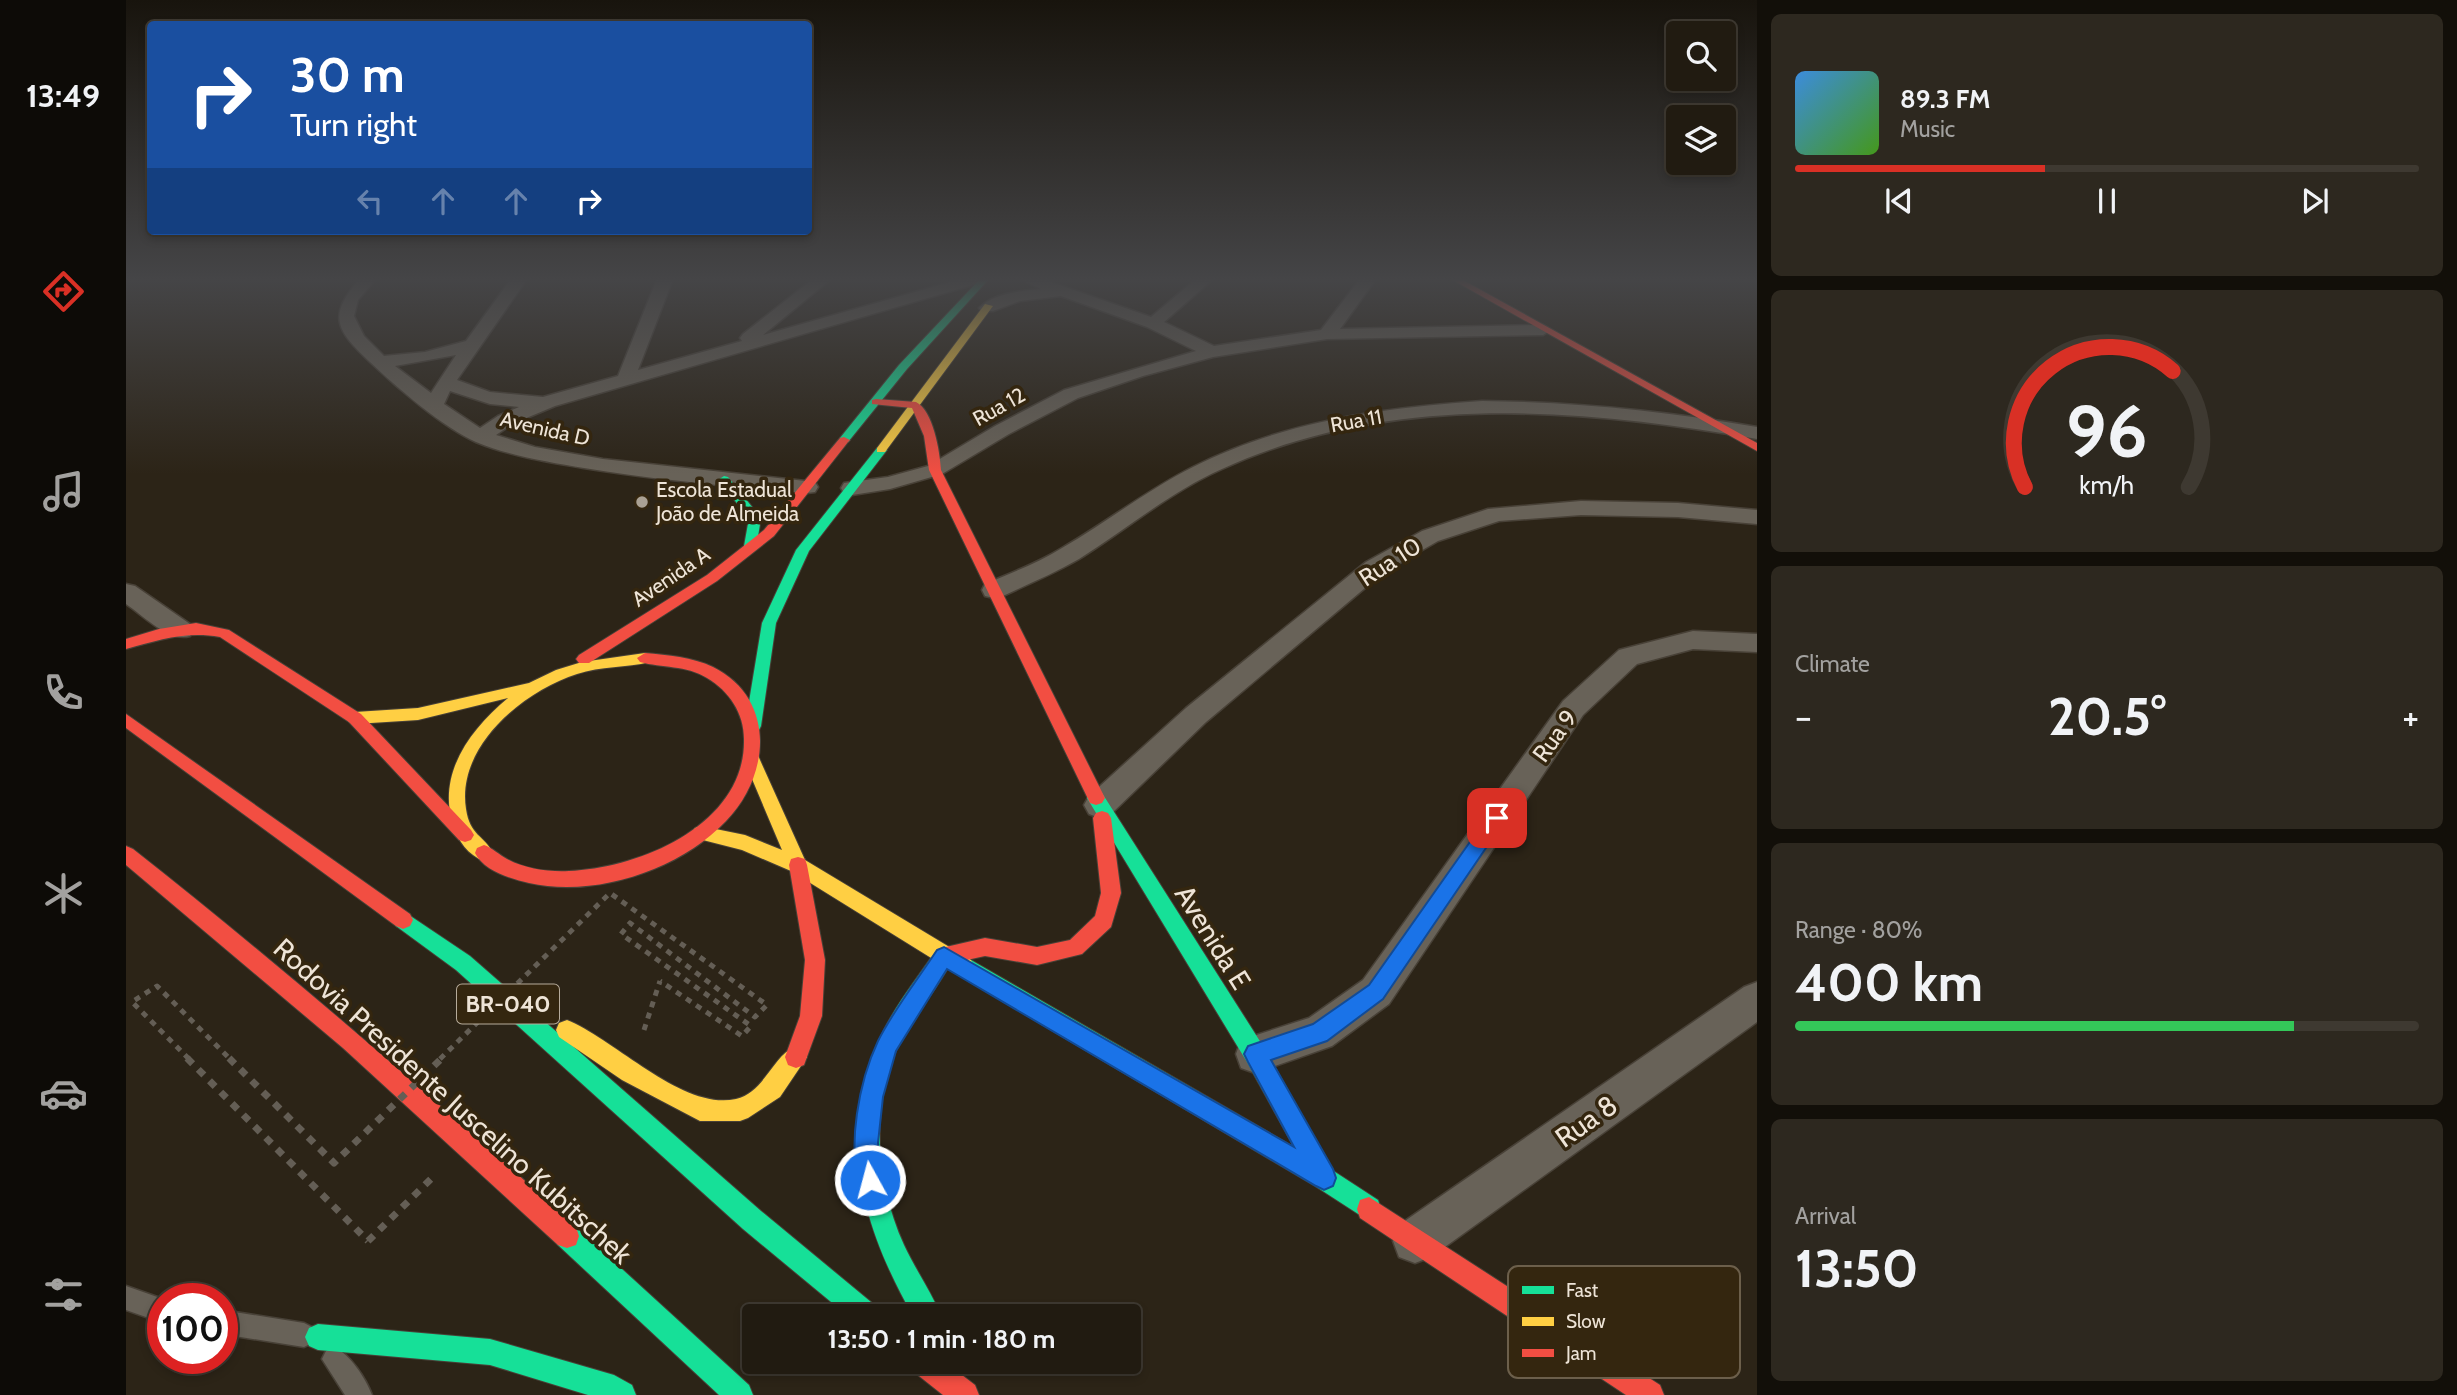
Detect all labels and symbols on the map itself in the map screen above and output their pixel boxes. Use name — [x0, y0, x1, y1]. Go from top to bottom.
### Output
street label: Rua 12 — [968, 382, 1029, 431]
street label: Rua 11 — [1328, 404, 1384, 437]
street label: Avenida D — [498, 406, 592, 451]
place label: Escola Estadual João de Almeida — [655, 477, 799, 526]
marker: Escola Estadual João de Almeida — [634, 494, 650, 510]
street label: Rua 10 — [1353, 531, 1426, 592]
street label: Avenida A — [627, 541, 715, 612]
street label: Rua 9 — [1526, 704, 1583, 767]
pin — [1467, 788, 1527, 848]
street label: Avenida E — [1168, 879, 1258, 995]
street label: Rodovia Presidente Juscelino Kubitschek — [267, 931, 639, 1271]
road number: BR-040 — [457, 984, 559, 1023]
street label: Rua 8 — [1548, 1088, 1624, 1154]
position arrow — [833, 1143, 907, 1217]
legend — [1508, 1266, 1740, 1378]
text: Fast — [1566, 1279, 1599, 1302]
speed limit sign: 100 — [147, 1283, 238, 1374]
text: Slow — [1566, 1310, 1606, 1333]
text: Jam — [1565, 1342, 1596, 1365]

